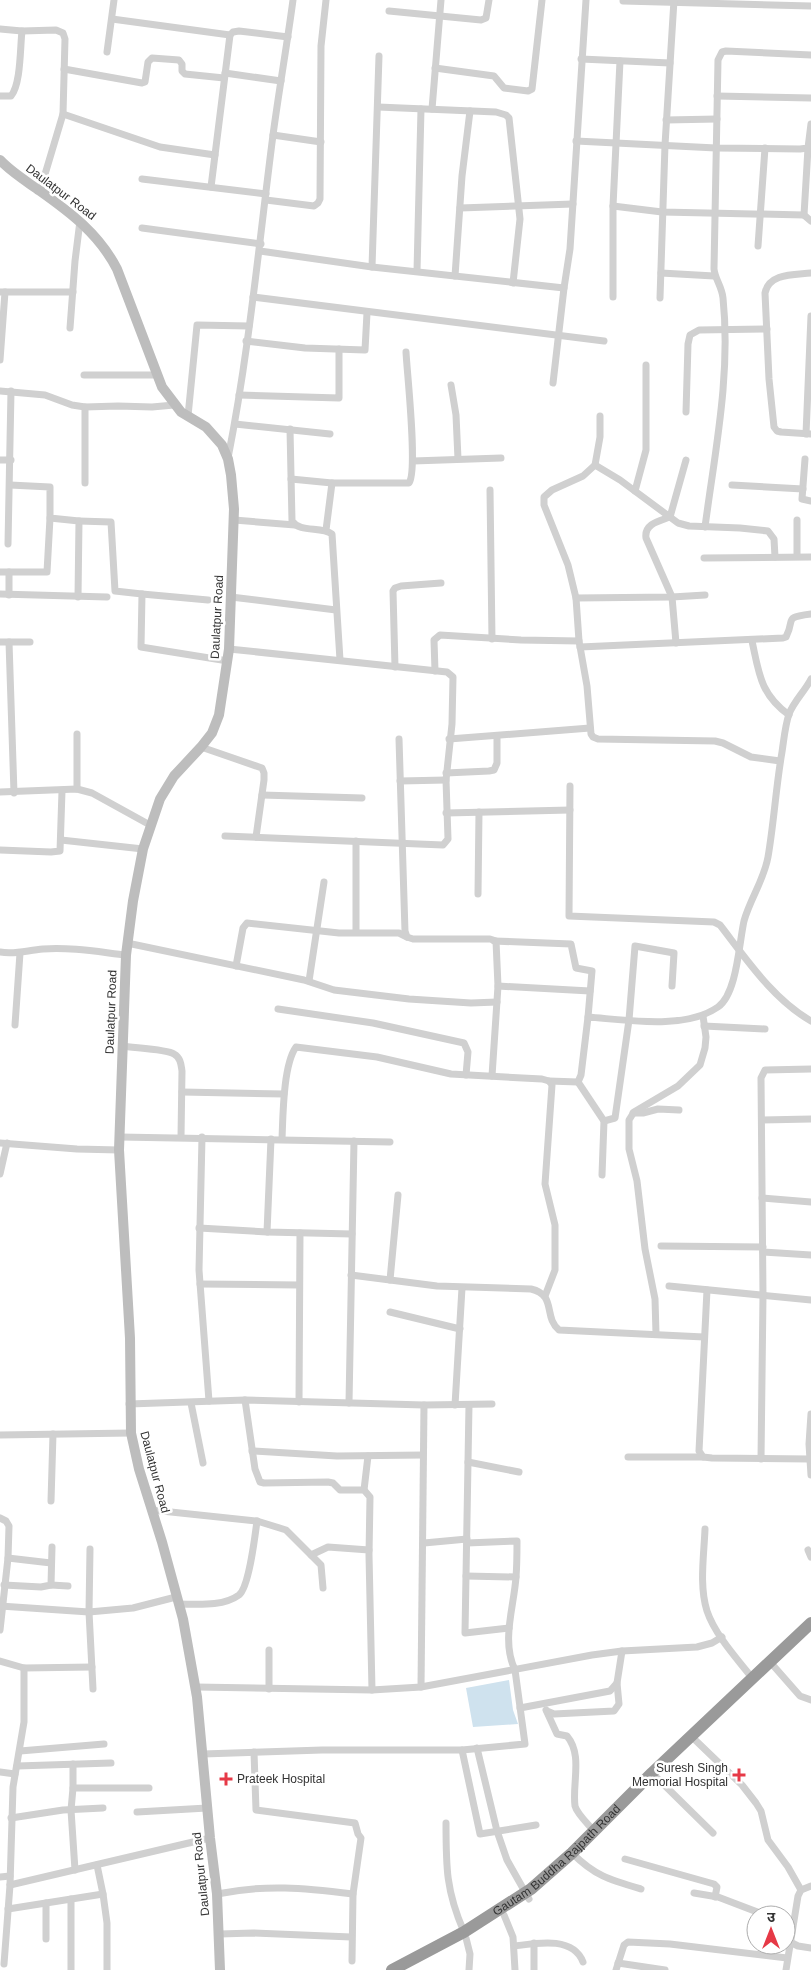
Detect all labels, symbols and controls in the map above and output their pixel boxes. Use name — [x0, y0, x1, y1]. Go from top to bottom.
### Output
street label: Daulatpur Road — [23, 161, 99, 223]
street label: Daulatpur Road — [208, 575, 226, 659]
street label: Daulatpur Road — [103, 970, 119, 1054]
street label: Daulatpur Road — [137, 1430, 173, 1514]
place label: Suresh Singh Memorial Hospital — [632, 1761, 728, 1789]
marker: Suresh Singh Memorial Hospital — [732, 1768, 746, 1782]
marker: Prateek Hospital — [219, 1772, 233, 1786]
place label: Prateek Hospital — [237, 1772, 325, 1786]
street label: Gautam Buddha Rajpath Road — [490, 1802, 623, 1919]
street label: Daulatpur Road — [190, 1831, 212, 1917]
north arrow — [746, 1905, 796, 1955]
text: उ — [767, 1909, 776, 1925]

